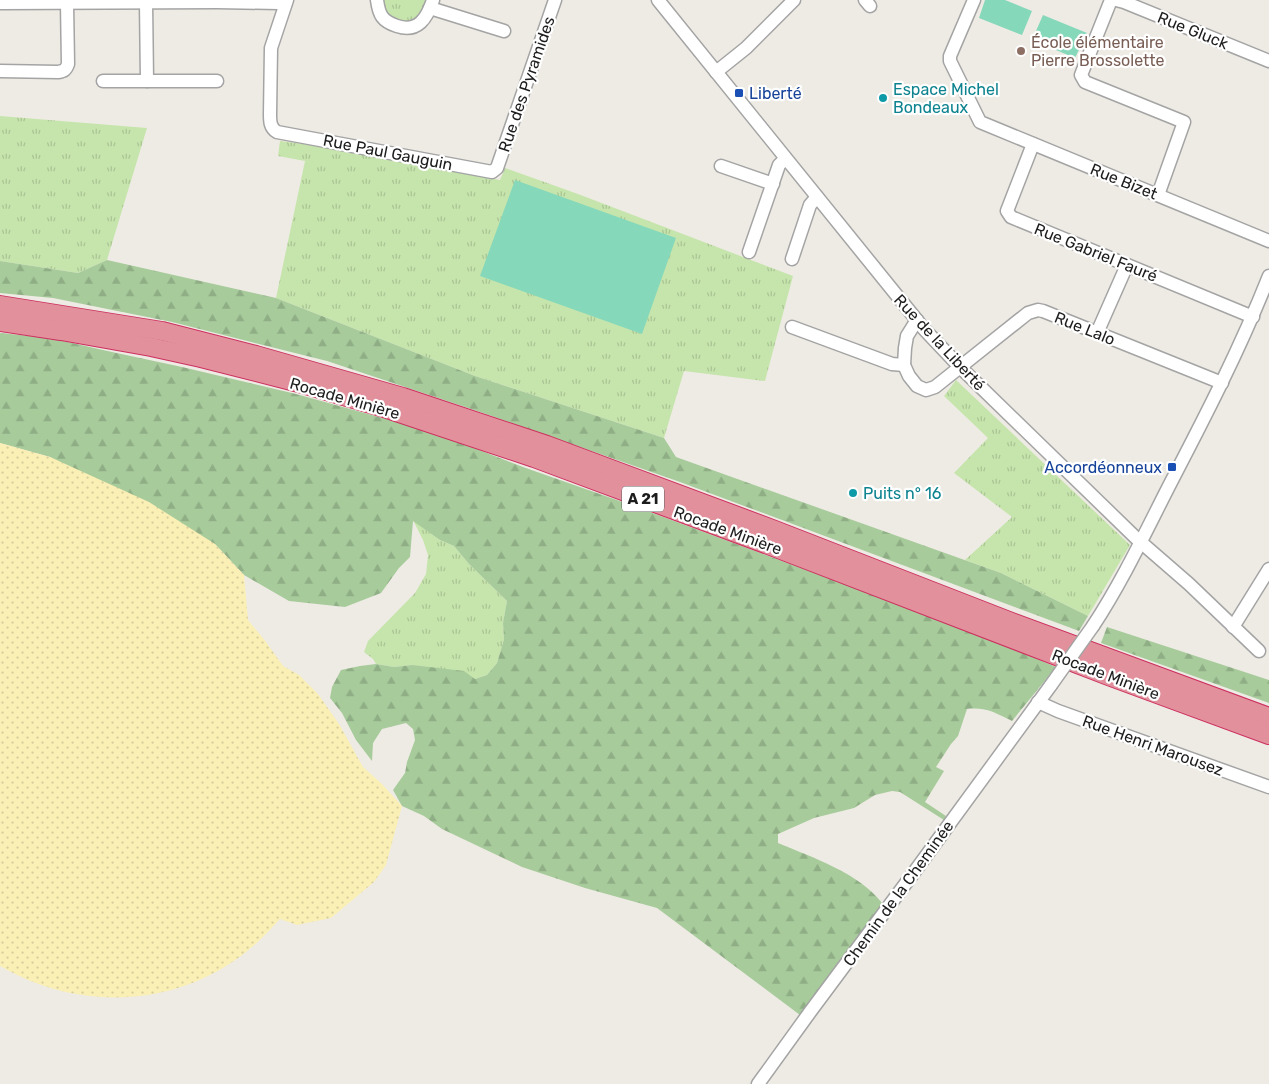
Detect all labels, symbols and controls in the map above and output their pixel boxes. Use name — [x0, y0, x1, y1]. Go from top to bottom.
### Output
street label: Rue Gluck — [1155, 8, 1232, 54]
street label: Rue des Pyramides — [494, 14, 559, 154]
place label: École élémentaire Pierre Brossolette — [1031, 33, 1165, 70]
marker: École élémentaire Pierre Brossolette — [1015, 45, 1027, 57]
place label: Espace Michel Bondeaux — [893, 80, 999, 117]
place label: Liberté — [749, 84, 802, 103]
marker: Liberté — [733, 87, 745, 99]
marker: Espace Michel Bondeaux — [877, 92, 889, 104]
street label: Rue Paul Gauguin — [322, 131, 454, 174]
street label: Rue Bizet — [1087, 159, 1160, 204]
street label: Rue Gabriel Fauré — [1031, 219, 1160, 286]
street label: Rue de la Liberté — [890, 290, 989, 394]
street label: Rue Lalo — [1052, 308, 1118, 349]
street label: Rocade Minière — [288, 374, 402, 423]
place label: Accordéonneux — [1044, 458, 1162, 477]
marker: Accordéonneux — [1166, 461, 1178, 473]
place label: Puits n° 16 — [863, 484, 942, 503]
road number: A 21 — [622, 486, 664, 512]
marker: Puits n° 16 — [847, 487, 859, 499]
street label: Rocade Minière — [671, 502, 784, 559]
street label: Rocade Minière — [1049, 645, 1162, 704]
street label: Rue Henri Marousez — [1080, 711, 1226, 780]
street label: Chemin de la Cheminée — [839, 817, 958, 970]

